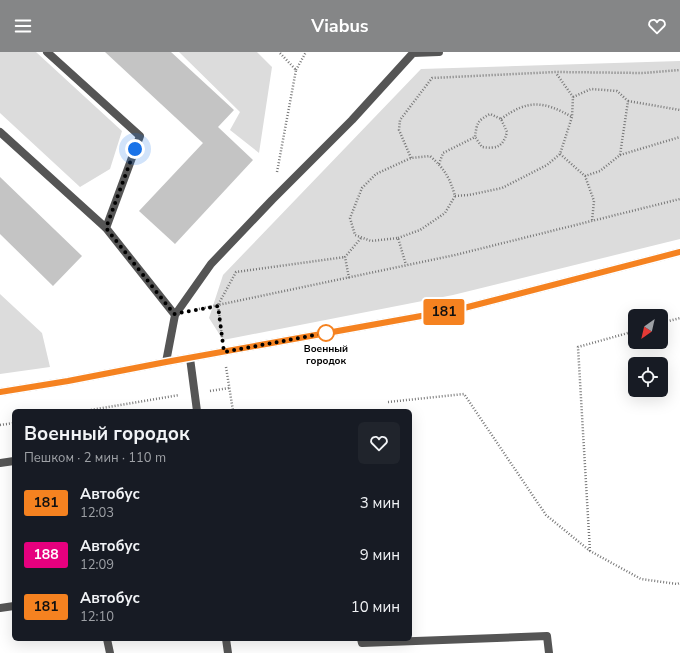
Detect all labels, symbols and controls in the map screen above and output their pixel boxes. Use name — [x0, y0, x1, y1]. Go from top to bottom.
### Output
text: Viabus — [311, 14, 369, 38]
icon: menu — [12, 15, 34, 37]
icon: heart — [646, 15, 668, 37]
your location — [125, 139, 145, 159]
line badge: 181 — [421, 299, 467, 325]
text: 181 — [431, 302, 457, 321]
north arrow — [628, 309, 668, 349]
map controls — [628, 309, 668, 397]
marker: Военный городок — [317, 324, 335, 342]
place label: Военный городок — [304, 342, 348, 368]
button: locate — [628, 357, 668, 397]
text: Военный городок — [24, 421, 190, 447]
button: heart — [358, 422, 400, 464]
text: Пешком · 2 мин · 110 m — [24, 449, 166, 467]
text: Автобус — [80, 484, 140, 504]
text: 181 — [33, 493, 59, 512]
text: 3 мин — [360, 493, 400, 513]
text: 12:03 — [80, 504, 114, 522]
text: Автобус — [80, 536, 140, 556]
text: 188 — [33, 545, 59, 564]
text: 9 мин — [360, 545, 400, 565]
text: 12:09 — [80, 556, 114, 574]
text: Автобус — [80, 588, 140, 608]
text: 181 — [33, 597, 59, 616]
text: 10 мин — [351, 597, 400, 617]
text: 12:10 — [80, 608, 114, 626]

